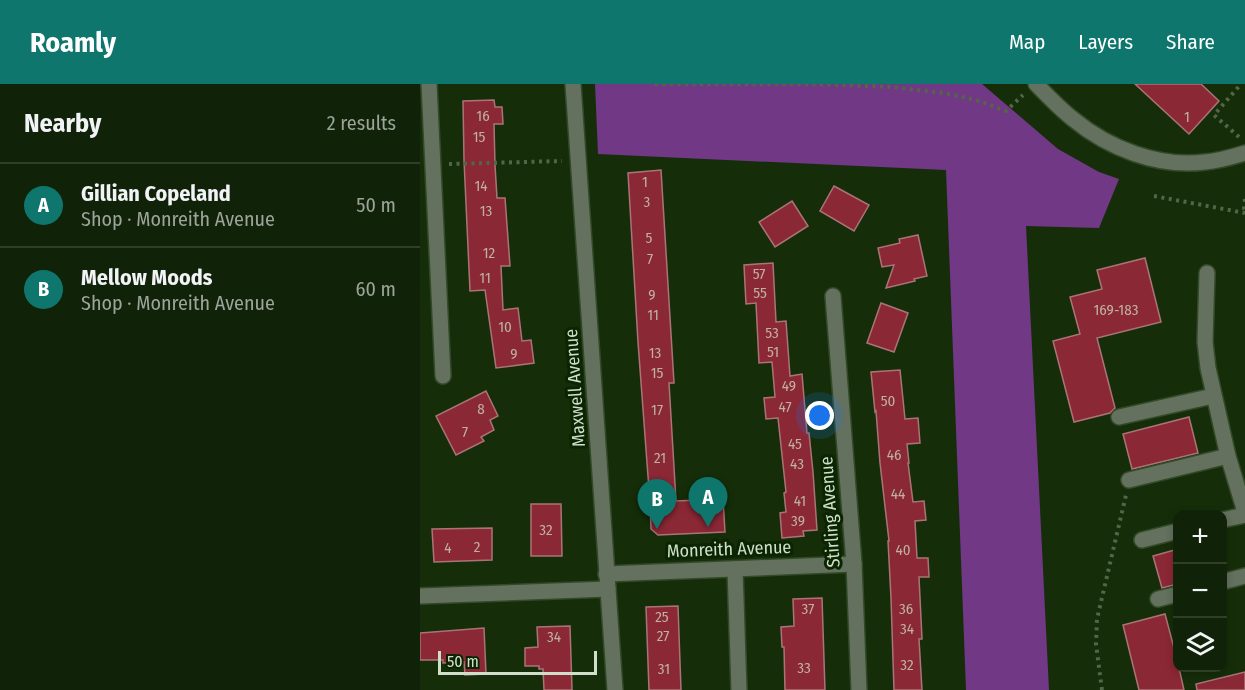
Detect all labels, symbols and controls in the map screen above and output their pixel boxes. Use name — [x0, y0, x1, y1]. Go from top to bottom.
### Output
text: Roamly — [30, 26, 116, 59]
text: Map — [1009, 29, 1045, 55]
text: Layers — [1078, 29, 1133, 55]
text: Share — [1166, 29, 1215, 55]
house number: 16 — [476, 107, 490, 125]
text: Nearby — [24, 108, 101, 139]
house number: 1 — [1184, 108, 1190, 126]
text: 2 results — [327, 111, 396, 135]
house number: 15 — [473, 128, 485, 146]
house number: 1 — [642, 173, 648, 191]
house number: 14 — [474, 177, 488, 195]
text: Gillian Copeland — [81, 180, 231, 207]
text: A — [38, 193, 49, 217]
text: 50 m — [356, 193, 396, 217]
house number: 3 — [644, 193, 651, 211]
house number: 13 — [480, 202, 493, 220]
text: Shop · Monreith Avenue — [81, 207, 275, 231]
house number: 5 — [646, 229, 653, 247]
house number: 12 — [483, 244, 496, 262]
house number: 7 — [647, 250, 653, 268]
text: Mellow Moods — [81, 264, 212, 291]
house number: 57 — [753, 265, 765, 283]
house number: 11 — [479, 269, 491, 287]
text: B — [38, 277, 49, 301]
text: 60 m — [356, 277, 396, 301]
house number: 55 — [753, 284, 767, 302]
house number: 9 — [648, 286, 656, 304]
text: Shop · Monreith Avenue — [81, 291, 275, 315]
house number: 169-183 — [1094, 301, 1139, 319]
house number: 11 — [647, 306, 659, 324]
house number: 10 — [498, 318, 512, 336]
house number: 53 — [765, 324, 779, 342]
street label: Maxwell Avenue — [560, 328, 590, 448]
house number: 51 — [767, 343, 779, 361]
house number: 13 — [649, 344, 662, 362]
house number: 9 — [510, 345, 518, 363]
house number: 15 — [651, 364, 663, 382]
house number: 49 — [782, 377, 796, 395]
house number: 50 — [881, 392, 895, 410]
house number: 47 — [778, 398, 792, 416]
house number: 8 — [477, 400, 485, 418]
house number: 17 — [651, 401, 663, 419]
your location — [805, 401, 834, 430]
house number: 7 — [462, 423, 468, 441]
house number: 45 — [788, 435, 802, 453]
house number: 46 — [887, 446, 901, 464]
house number: 21 — [654, 449, 666, 467]
house number: 43 — [790, 455, 804, 473]
street label: Stirling Avenue — [815, 456, 845, 568]
pin: A — [688, 478, 728, 527]
pin: B — [638, 480, 676, 529]
house number: 44 — [891, 485, 905, 503]
house number: 41 — [794, 492, 806, 510]
map controls — [1173, 510, 1227, 672]
button: + — [1173, 510, 1227, 564]
house number: 39 — [791, 512, 805, 530]
house number: 32 — [539, 521, 553, 539]
street label: Monreith Avenue — [666, 536, 792, 562]
house number: 2 — [474, 538, 481, 556]
house number: 4 — [444, 539, 452, 557]
house number: 40 — [895, 541, 911, 559]
button: − — [1173, 564, 1227, 618]
house number: 37 — [802, 600, 814, 618]
house number: 36 — [899, 600, 913, 618]
house number: 25 — [655, 608, 669, 626]
button: layers — [1173, 618, 1227, 672]
house number: 34 — [900, 620, 914, 638]
house number: 27 — [657, 627, 669, 645]
house number: 34 — [547, 628, 561, 646]
scale bar — [438, 648, 597, 676]
text: 50 m — [447, 652, 479, 671]
house number: 32 — [900, 656, 914, 674]
house number: 33 — [797, 659, 811, 677]
house number: 31 — [658, 660, 670, 678]

